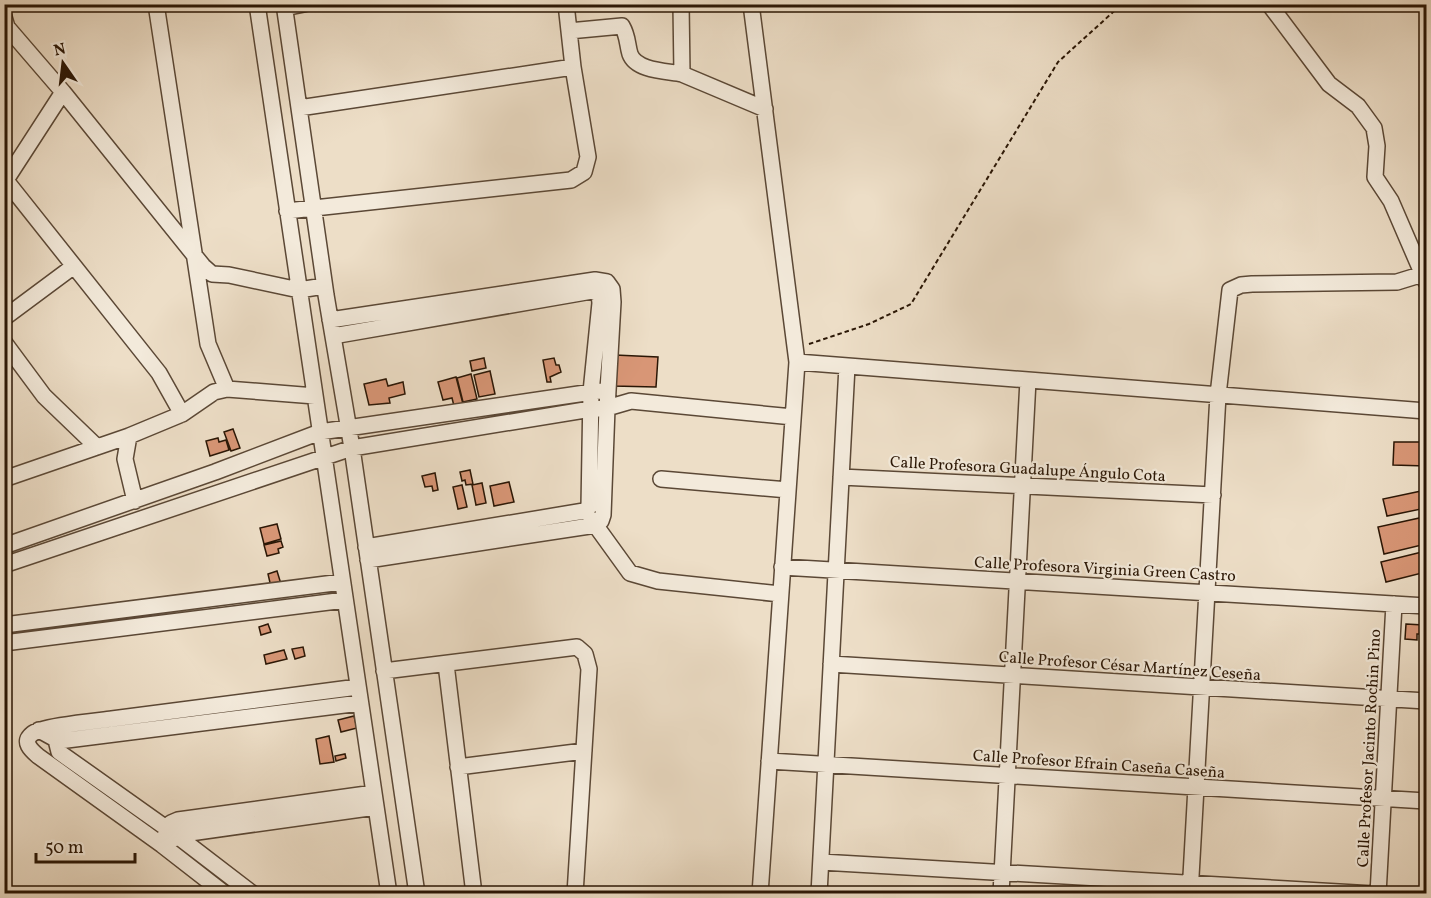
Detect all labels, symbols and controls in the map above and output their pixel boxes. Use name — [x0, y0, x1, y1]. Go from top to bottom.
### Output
north arrow — [33, 33, 93, 93]
text: N — [52, 38, 69, 62]
street label: Calle Profesora Guadalupe Ángulo Cota — [889, 452, 1166, 488]
street label: Calle Profesora Virginia Green Castro — [974, 552, 1236, 588]
street label: Calle Profesor Jacinto Rochin Pino — [1353, 628, 1387, 868]
street label: Calle Profesor César Martínez Ceseña — [998, 647, 1262, 687]
street label: Calle Profesor Efrain Caseña Caseña — [972, 745, 1226, 785]
scale bar — [36, 826, 135, 864]
text: 50 m — [45, 836, 84, 861]

